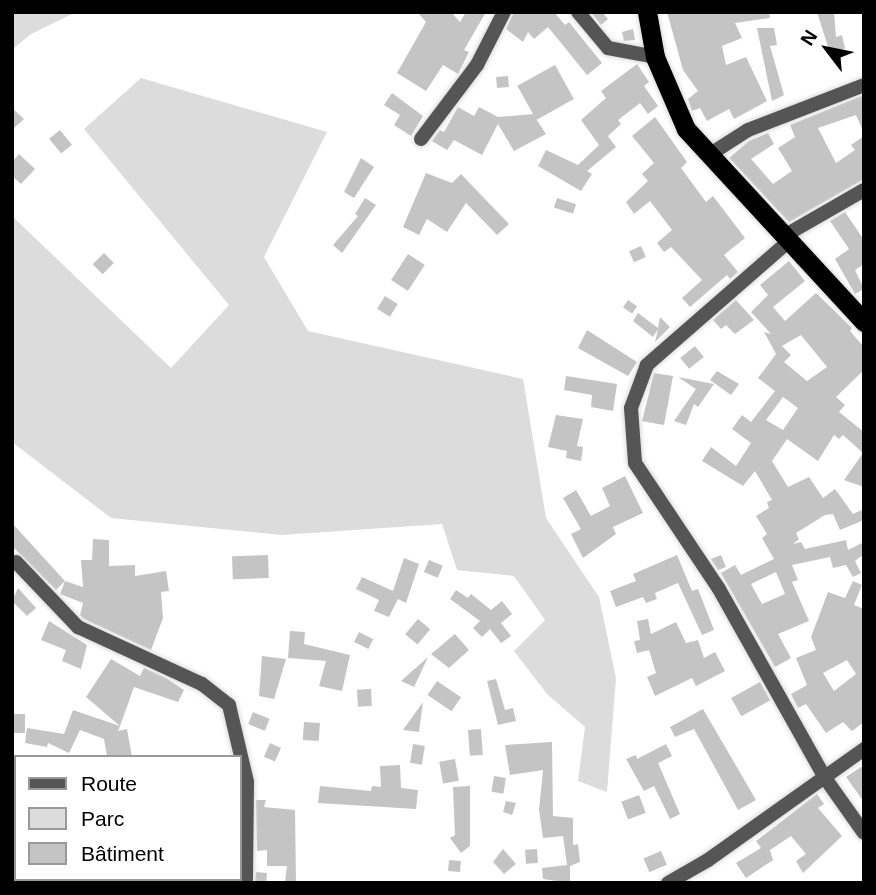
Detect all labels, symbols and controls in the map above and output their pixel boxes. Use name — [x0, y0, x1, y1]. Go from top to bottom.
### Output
north arrow — [792, 14, 862, 84]
text: N — [796, 26, 821, 49]
legend — [14, 755, 242, 881]
text: Route — [81, 772, 137, 795]
text: Parc — [81, 807, 124, 830]
text: Bâtiment — [81, 842, 164, 865]

